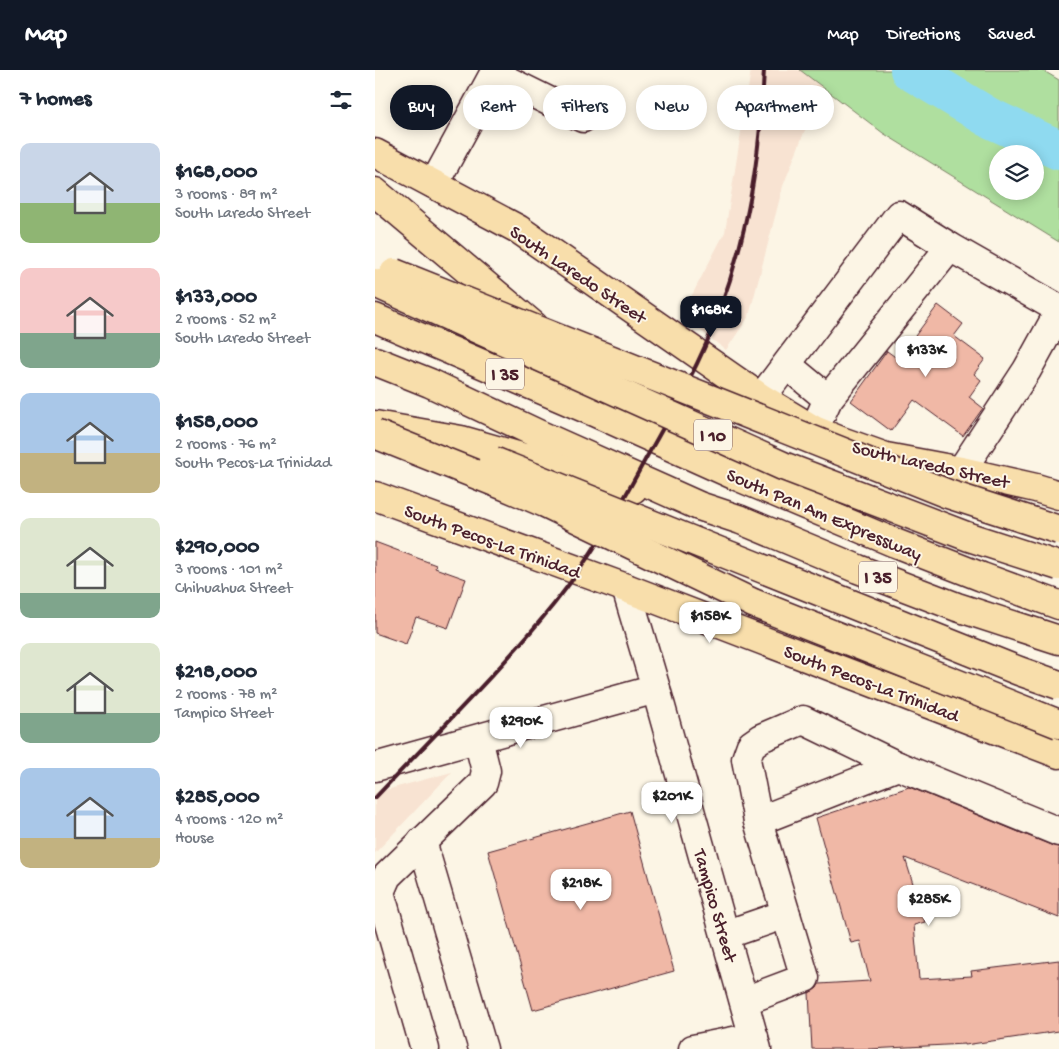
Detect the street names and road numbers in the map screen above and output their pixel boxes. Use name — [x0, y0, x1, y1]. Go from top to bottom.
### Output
street label: South Laredo Street — [504, 222, 652, 331]
road number: I 35 — [486, 358, 524, 390]
road number: I 10 — [694, 420, 732, 450]
street label: South Laredo Street — [850, 437, 1013, 496]
street label: South Pan Am Expressway — [722, 465, 925, 568]
street label: South Pecos-La Trinidad — [401, 501, 585, 586]
road number: I 35 — [859, 562, 897, 592]
street label: South Pecos-La Trinidad — [780, 641, 963, 730]
street label: Tampico Street — [686, 846, 741, 967]

